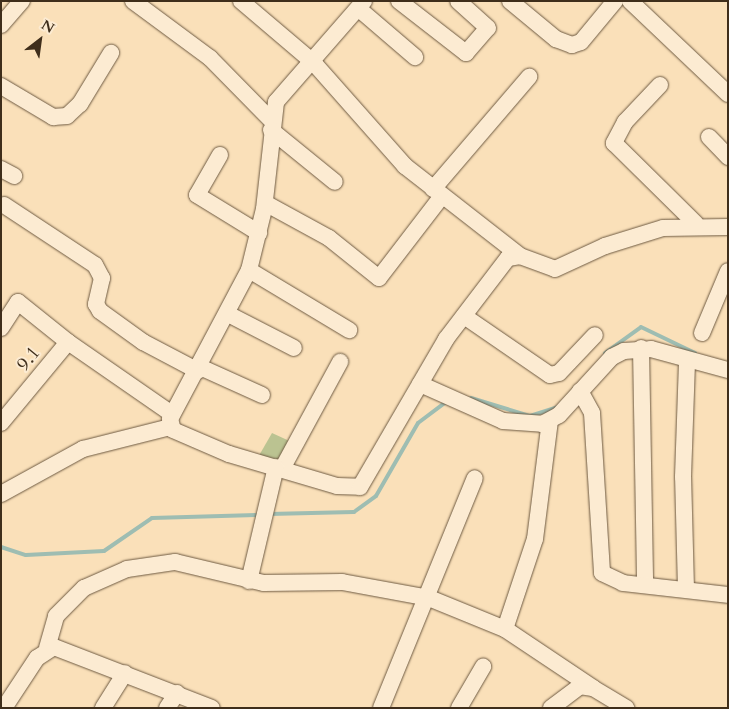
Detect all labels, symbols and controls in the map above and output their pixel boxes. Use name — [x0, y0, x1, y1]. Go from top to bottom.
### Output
north arrow — [15, 15, 65, 65]
text: N — [38, 15, 58, 38]
street label: 9.1 — [12, 342, 46, 376]

